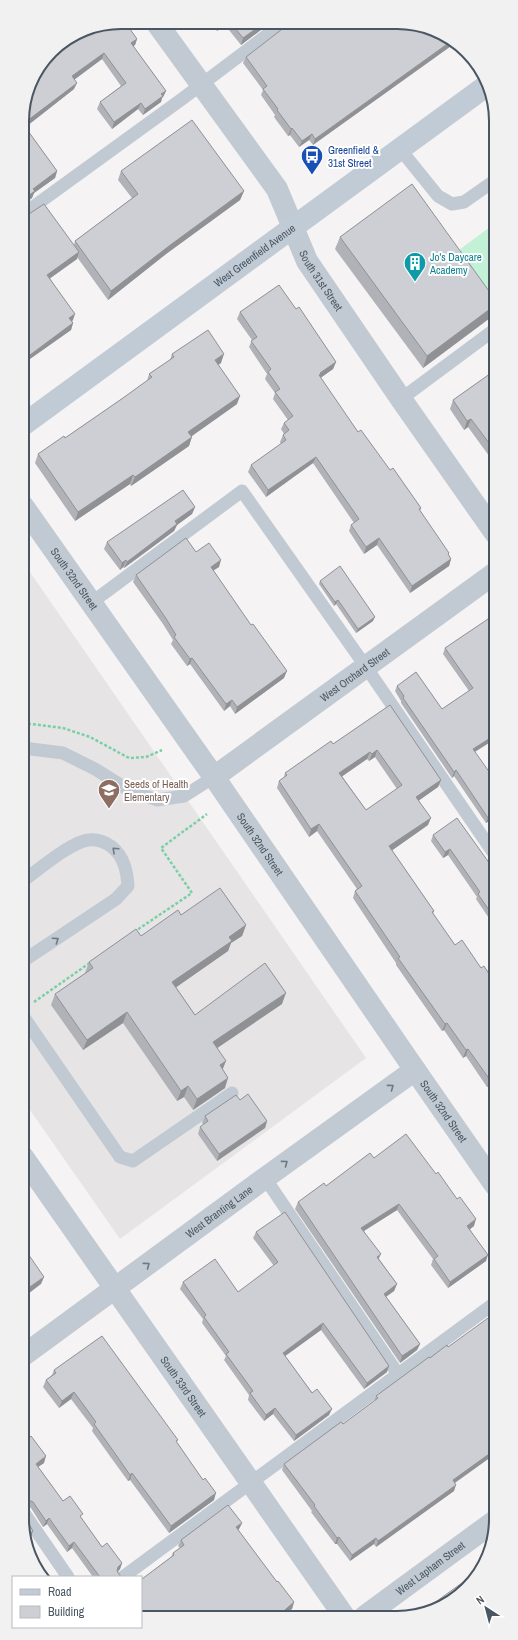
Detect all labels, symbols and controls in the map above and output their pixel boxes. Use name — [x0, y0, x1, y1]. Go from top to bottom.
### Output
bus stop icon: Greenfield & 31st Street — [299, 143, 325, 176]
place label: Greenfield & 31st Street — [328, 143, 379, 170]
street label: West Greenfield Avenue — [211, 221, 298, 290]
street label: South 31st Street — [296, 248, 346, 314]
building icon: Jo's Daycare Academy — [402, 250, 428, 283]
place label: Jo's Daycare Academy — [429, 250, 482, 277]
street label: South 32nd Street — [48, 545, 101, 613]
street label: West Orchard Street — [317, 645, 393, 705]
school or university icon: Seeds of Health Elementary — [96, 777, 122, 810]
place label: Seeds of Health Elementary — [124, 777, 188, 804]
street label: South 32nd Street — [234, 810, 287, 879]
one-way arrow — [112, 848, 119, 855]
one-way arrow — [51, 938, 58, 945]
street label: South 32nd Street — [417, 1077, 470, 1145]
one-way arrow — [386, 1084, 393, 1091]
one-way arrow — [281, 1161, 288, 1168]
street label: West Branting Lane — [183, 1182, 255, 1241]
one-way arrow — [143, 1262, 150, 1270]
street label: South 33rd Street — [157, 1353, 210, 1420]
street label: West Lapham Street — [393, 1538, 468, 1598]
legend — [12, 1576, 142, 1628]
text: Road — [48, 1584, 72, 1600]
north arrow — [466, 1588, 506, 1628]
text: N — [473, 1592, 487, 1607]
text: Building — [48, 1604, 85, 1620]

